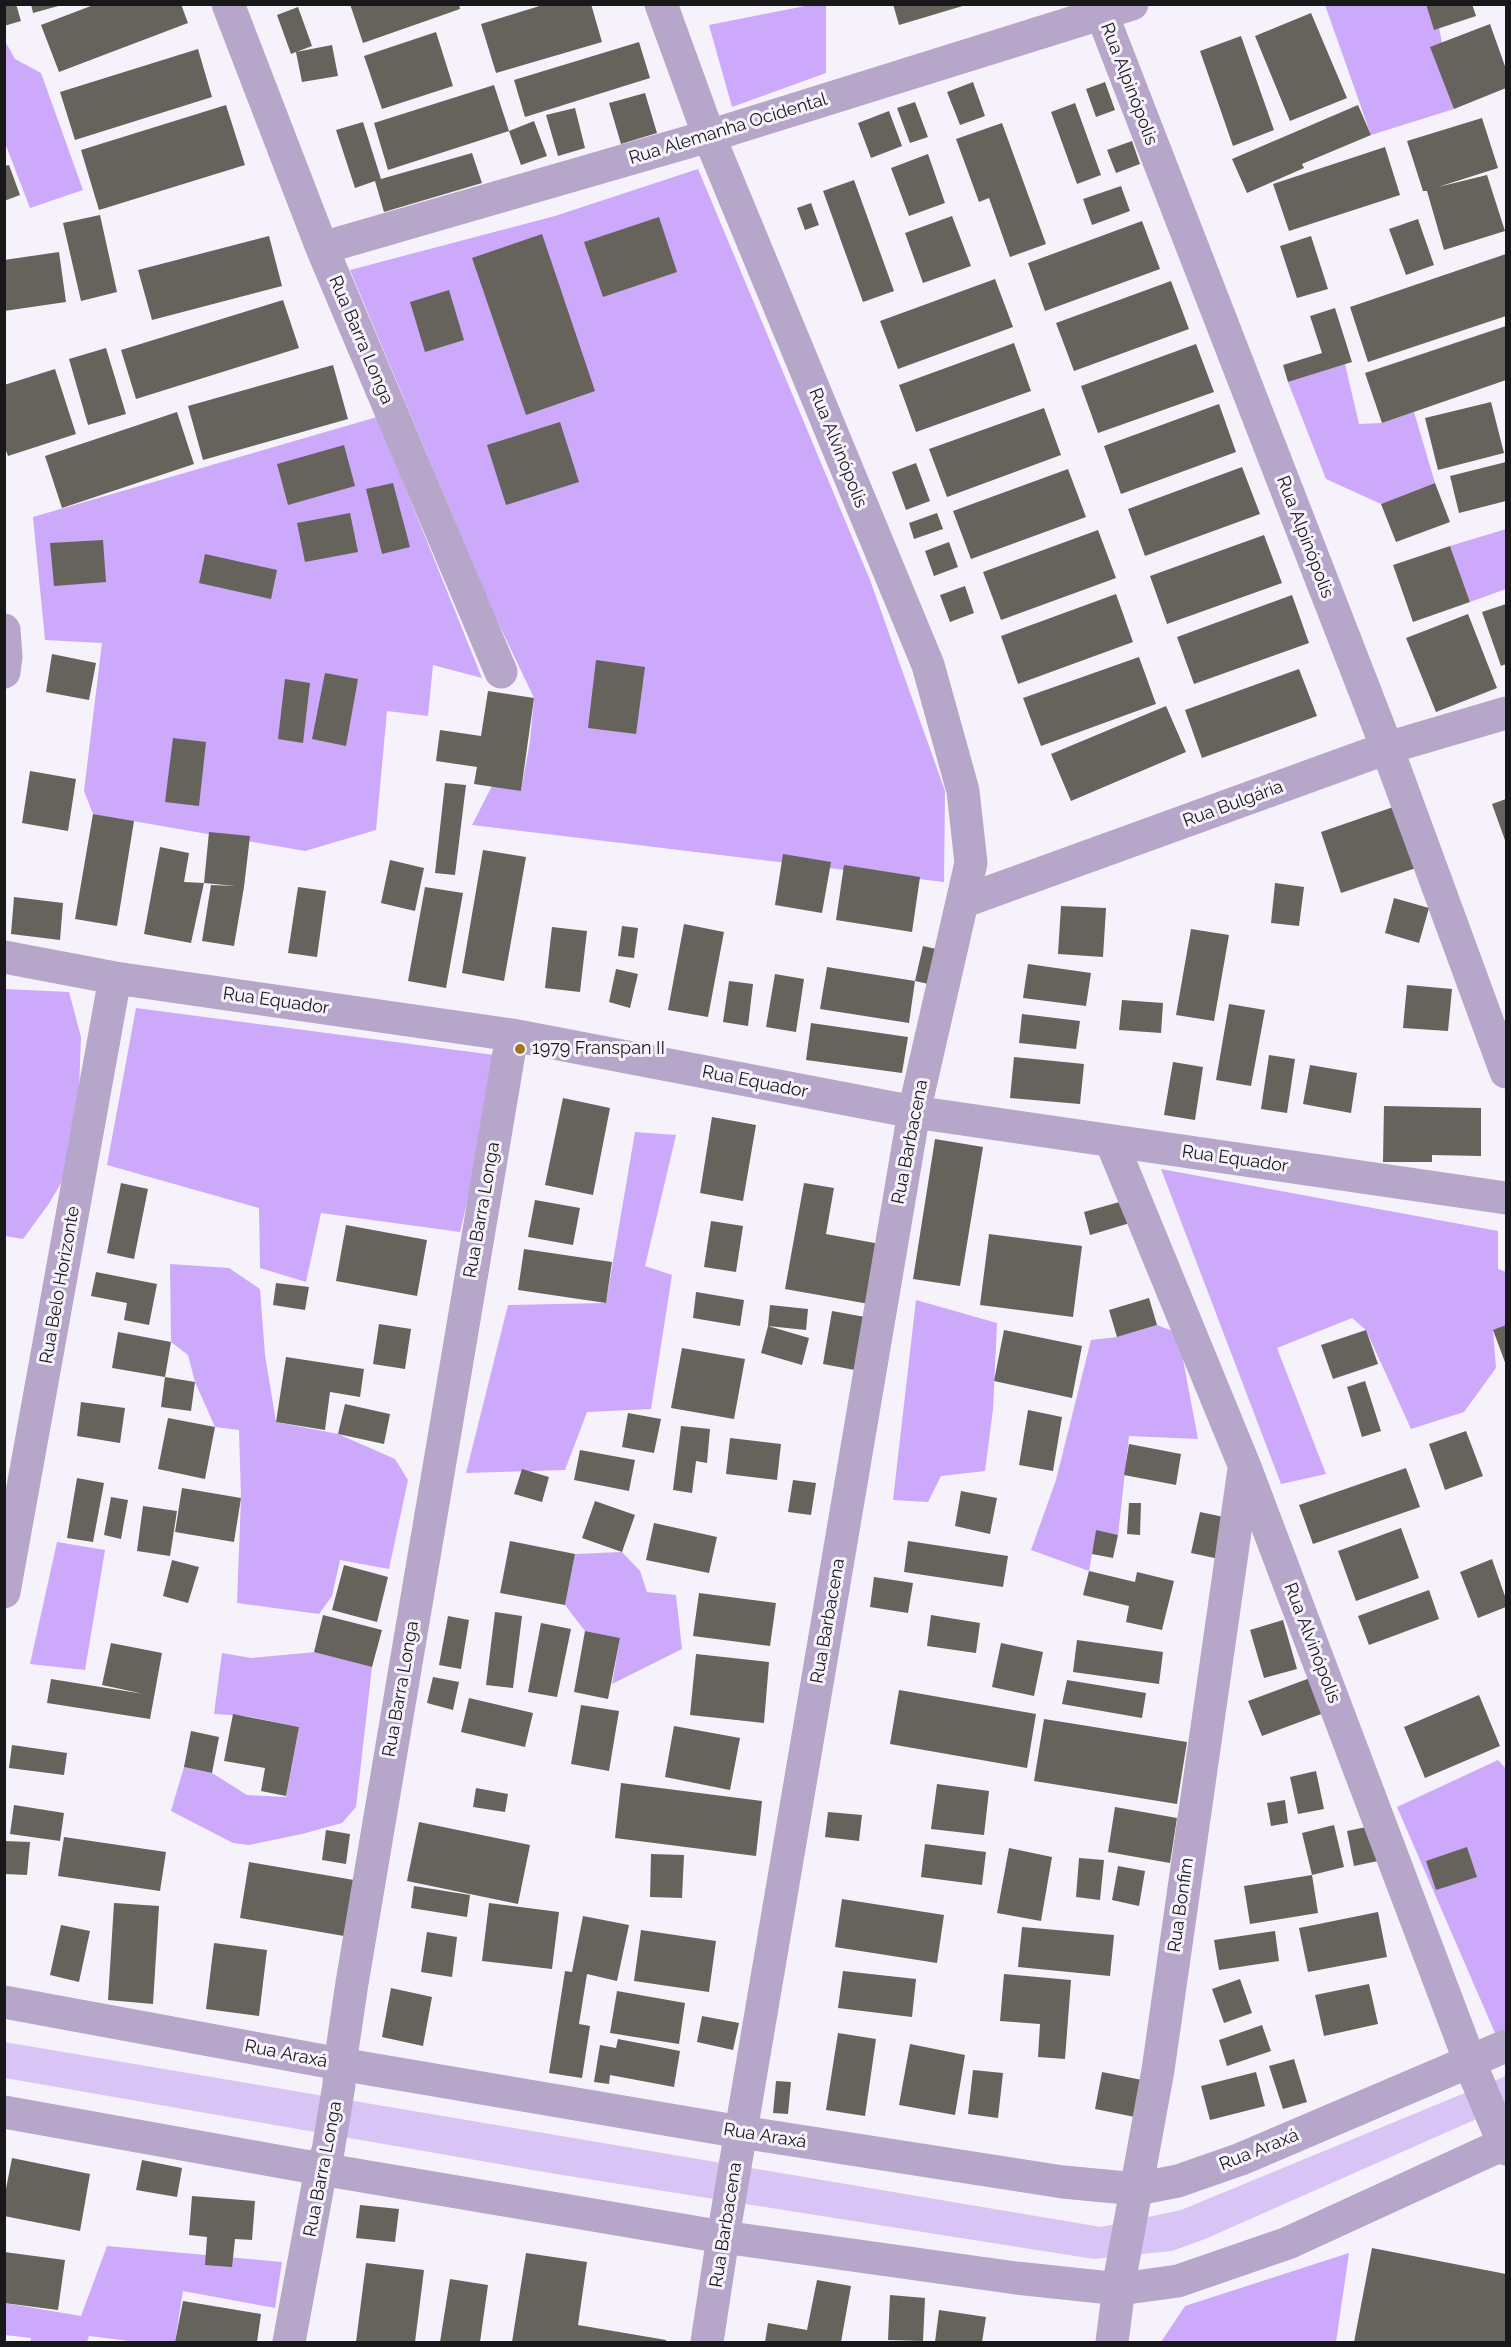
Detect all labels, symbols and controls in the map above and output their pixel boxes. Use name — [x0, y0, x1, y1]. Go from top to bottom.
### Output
street label: Rua Alpinópolis — [1096, 20, 1162, 148]
street label: Rua Alemanha Ocidental — [626, 89, 830, 169]
street label: Rua Barra Longa — [324, 272, 398, 408]
street label: Rua Alvinópolis — [804, 385, 872, 511]
street label: Rua Alpinópolis — [1272, 473, 1338, 601]
street label: Rua Bulgária — [1180, 776, 1286, 832]
street label: Rua Equador — [221, 983, 331, 1019]
place label: 1979 Franspan II — [532, 1038, 665, 1060]
marker: 1979 Franspan II — [513, 1042, 527, 1056]
street label: Rua Equador — [700, 1061, 810, 1103]
street label: Rua Barbacena — [887, 1078, 933, 1206]
street label: Rua Barra Longa — [459, 1140, 505, 1280]
street label: Rua Equador — [1180, 1141, 1290, 1177]
street label: Rua Belo Horizonte — [35, 1204, 85, 1366]
street label: Rua Barbacena — [806, 1557, 850, 1685]
street label: Rua Alvinópolis — [1279, 1580, 1345, 1706]
street label: Rua Barra Longa — [378, 1619, 424, 1759]
street label: Rua Bonfim — [1164, 1856, 1198, 1954]
street label: Rua Araxá — [243, 2035, 329, 2073]
street label: Rua Barra Longa — [299, 2099, 347, 2239]
street label: Rua Araxá — [722, 2119, 808, 2153]
street label: Rua Araxá — [1216, 2124, 1302, 2176]
street label: Rua Barbacena — [705, 2161, 747, 2289]

